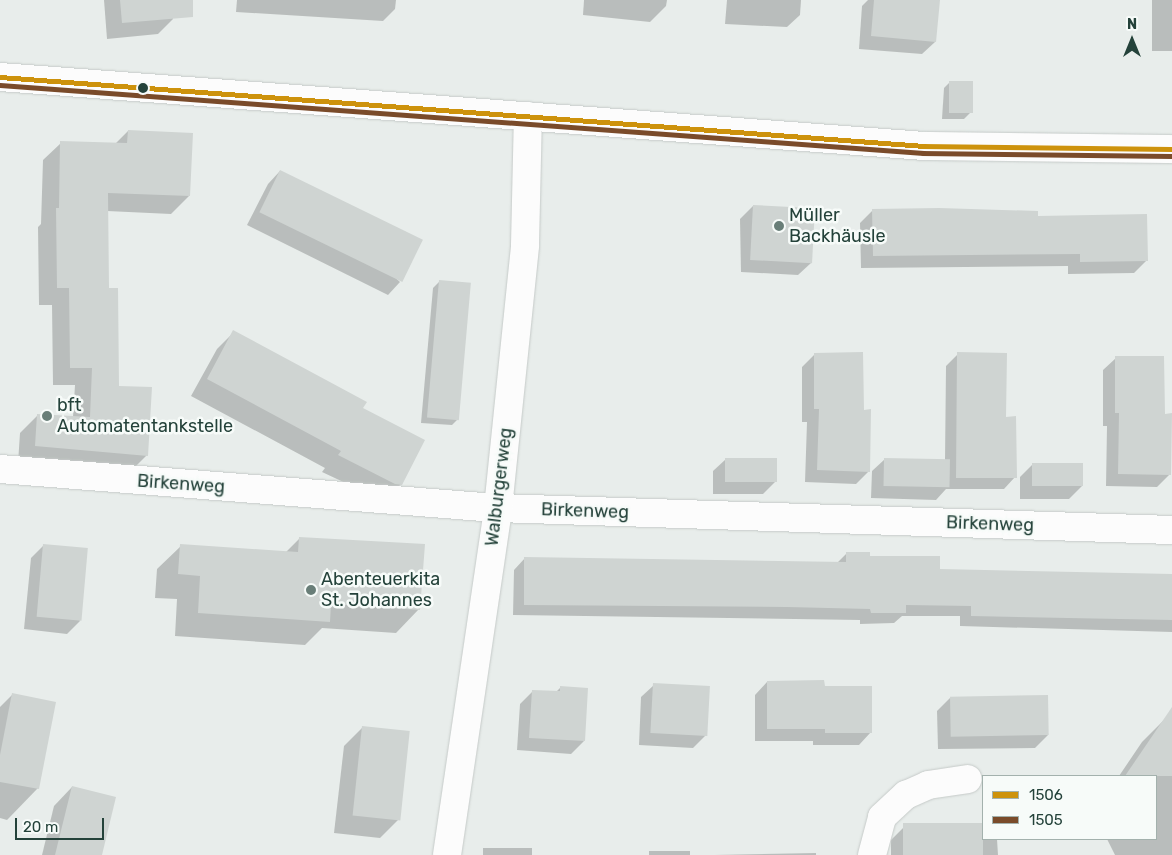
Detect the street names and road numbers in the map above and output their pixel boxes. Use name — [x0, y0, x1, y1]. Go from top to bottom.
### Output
street label: Walburgerweg — [481, 427, 517, 547]
street label: Birkenweg — [136, 470, 226, 498]
street label: Birkenweg — [541, 499, 629, 523]
street label: Birkenweg — [946, 512, 1034, 536]

